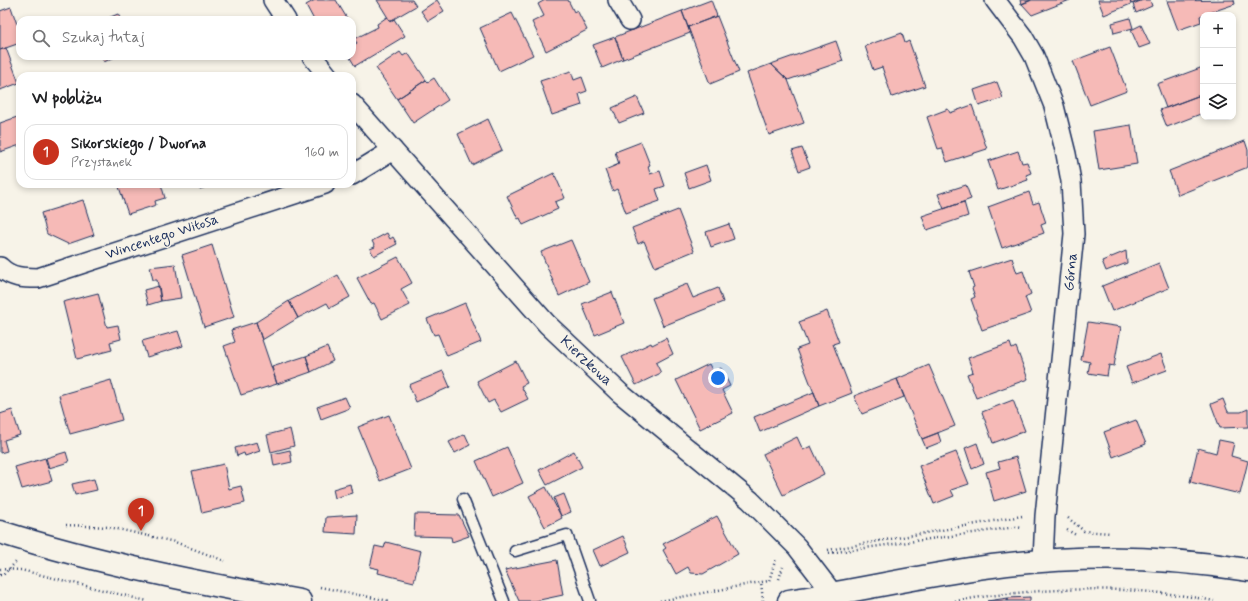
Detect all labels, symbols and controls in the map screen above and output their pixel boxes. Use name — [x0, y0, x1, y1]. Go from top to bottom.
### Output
map controls — [1200, 12, 1236, 120]
button: + — [1200, 12, 1236, 48]
search box — [16, 16, 356, 60]
icon: search — [30, 27, 52, 49]
text: Szukaj tutaj — [62, 28, 145, 48]
button: − — [1200, 48, 1236, 84]
button: layers — [1200, 84, 1236, 120]
text: W pobliżu — [32, 87, 101, 109]
text: Sikorskiego / Dworna — [71, 134, 206, 154]
text: 1 — [43, 144, 49, 161]
text: 160 m — [304, 144, 339, 161]
text: Przystanek — [71, 154, 132, 171]
street label: Wincentego Witosa — [103, 209, 222, 266]
street label: Górna — [1059, 252, 1083, 292]
street label: Kierzkowa — [555, 332, 617, 391]
your location — [708, 368, 728, 388]
pin: 1 — [128, 498, 154, 531]

